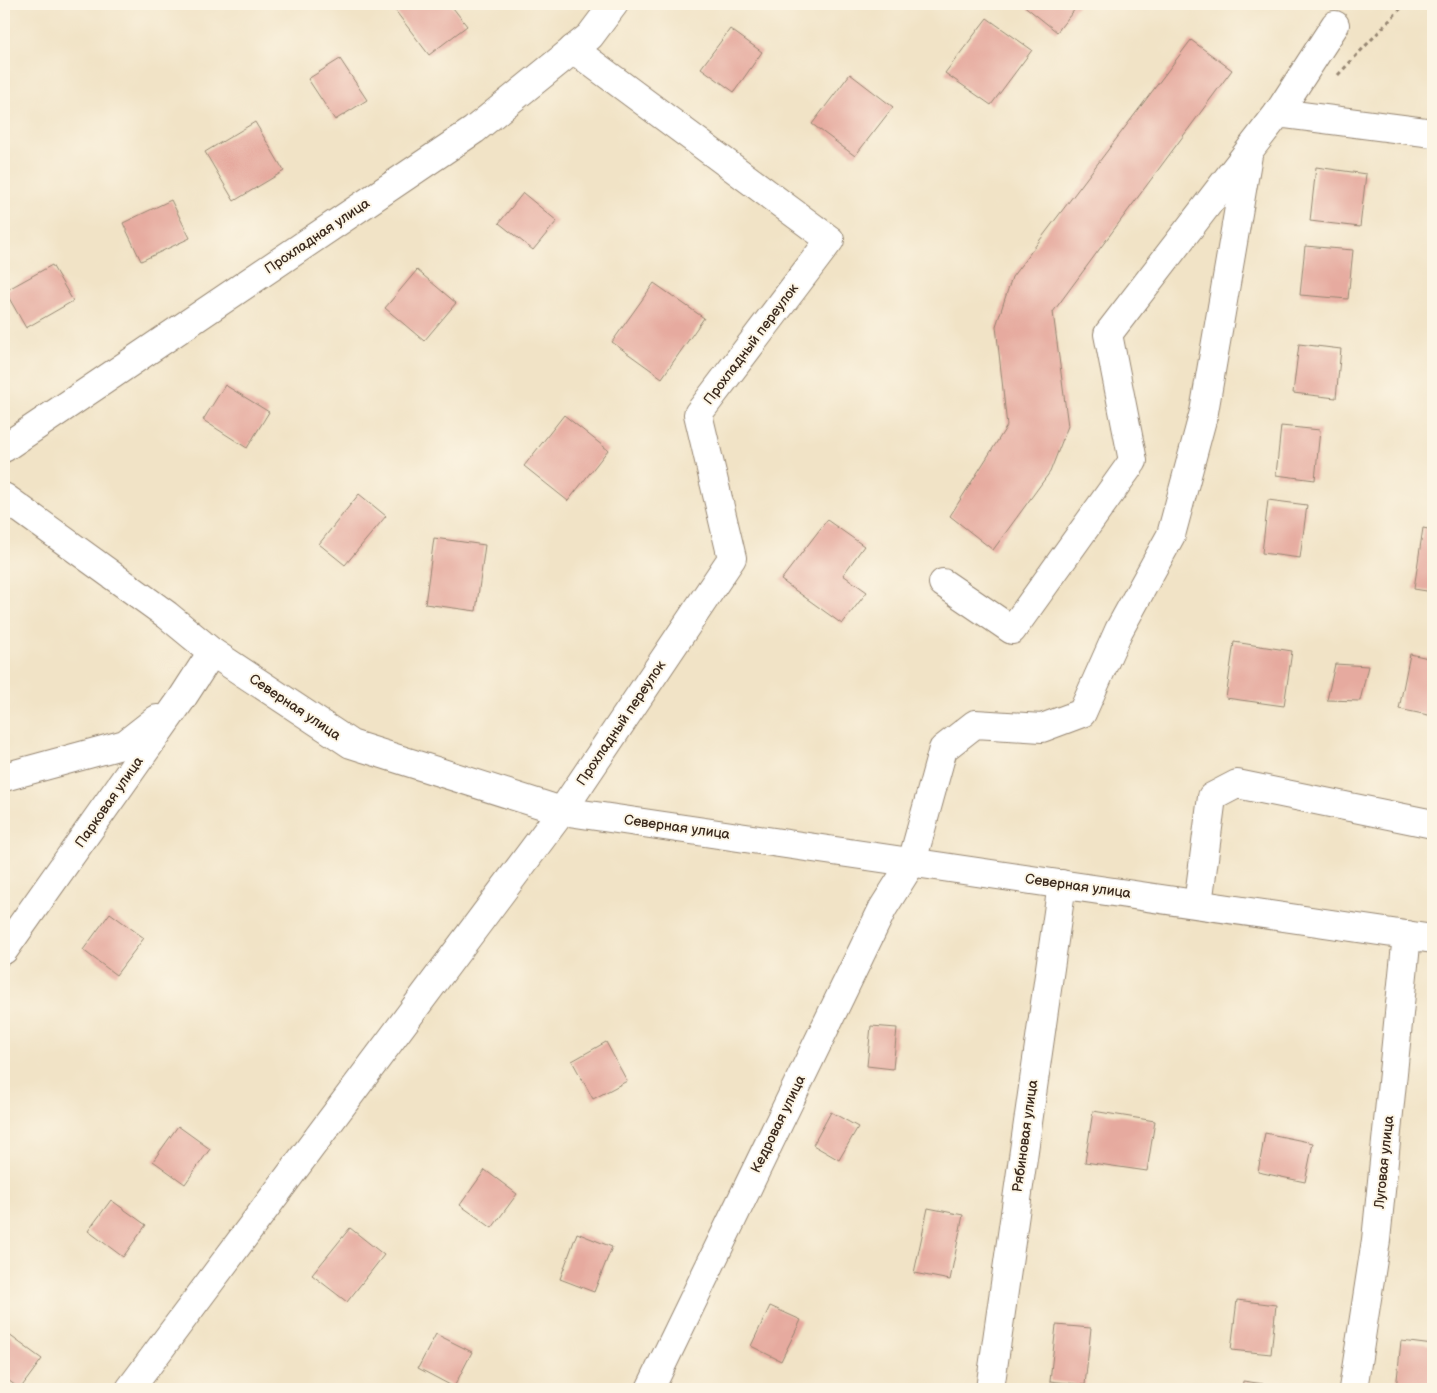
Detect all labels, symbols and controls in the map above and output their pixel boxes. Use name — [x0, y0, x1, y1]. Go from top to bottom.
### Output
street label: Прохладная улица — [261, 194, 373, 277]
street label: Прохладный переулок — [700, 280, 802, 408]
street label: Прохладный переулок — [573, 657, 669, 789]
street label: Северная улица — [246, 670, 345, 744]
street label: Парковая улица — [71, 753, 147, 851]
street label: Северная улица — [623, 811, 732, 843]
street label: Северная улица — [1024, 870, 1133, 902]
street label: Кедровая улица — [747, 1072, 809, 1176]
street label: Рябиновая улица — [1009, 1078, 1041, 1193]
street label: Луговая улица — [1371, 1114, 1397, 1210]

